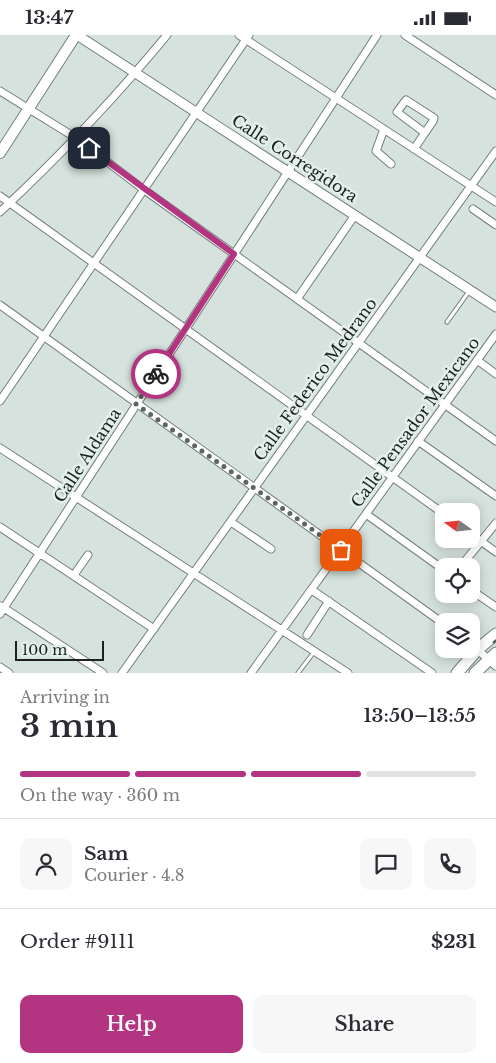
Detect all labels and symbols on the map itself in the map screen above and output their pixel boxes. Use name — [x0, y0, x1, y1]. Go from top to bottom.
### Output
street label: Calle Corregidora — [228, 110, 362, 206]
pin — [68, 127, 110, 169]
street label: Calle Federico Medrano — [249, 294, 381, 464]
street label: Calle Pensador Mexicano — [346, 333, 484, 511]
courier — [131, 349, 181, 399]
street label: Calle Aldama — [49, 404, 125, 506]
north arrow — [435, 503, 480, 547]
pin — [320, 529, 362, 571]
scale bar — [15, 638, 104, 661]

